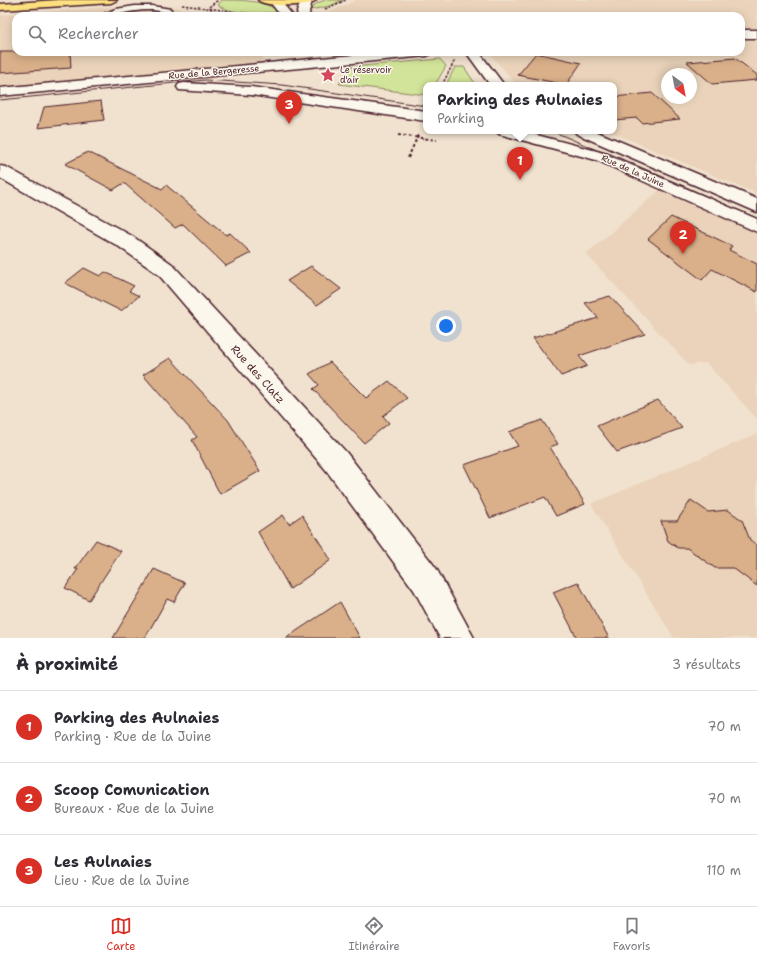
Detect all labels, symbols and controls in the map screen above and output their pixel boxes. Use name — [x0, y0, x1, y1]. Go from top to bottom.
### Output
search box — [12, 12, 745, 56]
icon: search — [26, 23, 48, 45]
text: Rechercher — [58, 24, 139, 44]
street label: Rue de la Bergeresse — [168, 62, 260, 82]
place label: Le réservoir d'air — [340, 64, 392, 86]
place icon: Le réservoir d'air — [319, 66, 337, 84]
north arrow — [661, 68, 697, 104]
popup — [423, 82, 617, 134]
text: Parking des Aulnaies — [437, 90, 603, 110]
pin: 3 — [276, 91, 302, 124]
text: Parking — [437, 110, 484, 127]
pin: 1 — [507, 147, 533, 180]
street label: Rue de la Juine — [600, 152, 666, 190]
pin: 2 — [670, 221, 696, 254]
your location — [436, 316, 456, 336]
street label: Rue des Clatz — [227, 342, 288, 407]
text: À proximité — [16, 653, 118, 675]
text: 3 résultats — [672, 656, 741, 673]
text: Parking des Aulnaies — [54, 708, 220, 728]
text: 1 — [26, 718, 32, 735]
text: 70 m — [707, 718, 741, 735]
text: Parking · Rue de la Juine — [54, 728, 211, 745]
text: Scoop Comunication — [54, 780, 209, 800]
text: 2 — [24, 790, 34, 807]
text: 70 m — [707, 790, 741, 807]
text: Bureaux · Rue de la Juine — [54, 800, 214, 817]
text: Les Aulnaies — [54, 852, 152, 872]
text: 3 — [24, 862, 34, 879]
text: 110 m — [706, 862, 741, 879]
text: Lieu · Rue de la Juine — [54, 872, 190, 889]
tab: Carte — [107, 915, 135, 954]
tab: Itinéraire — [349, 915, 400, 954]
tab: Favoris — [613, 915, 650, 954]

